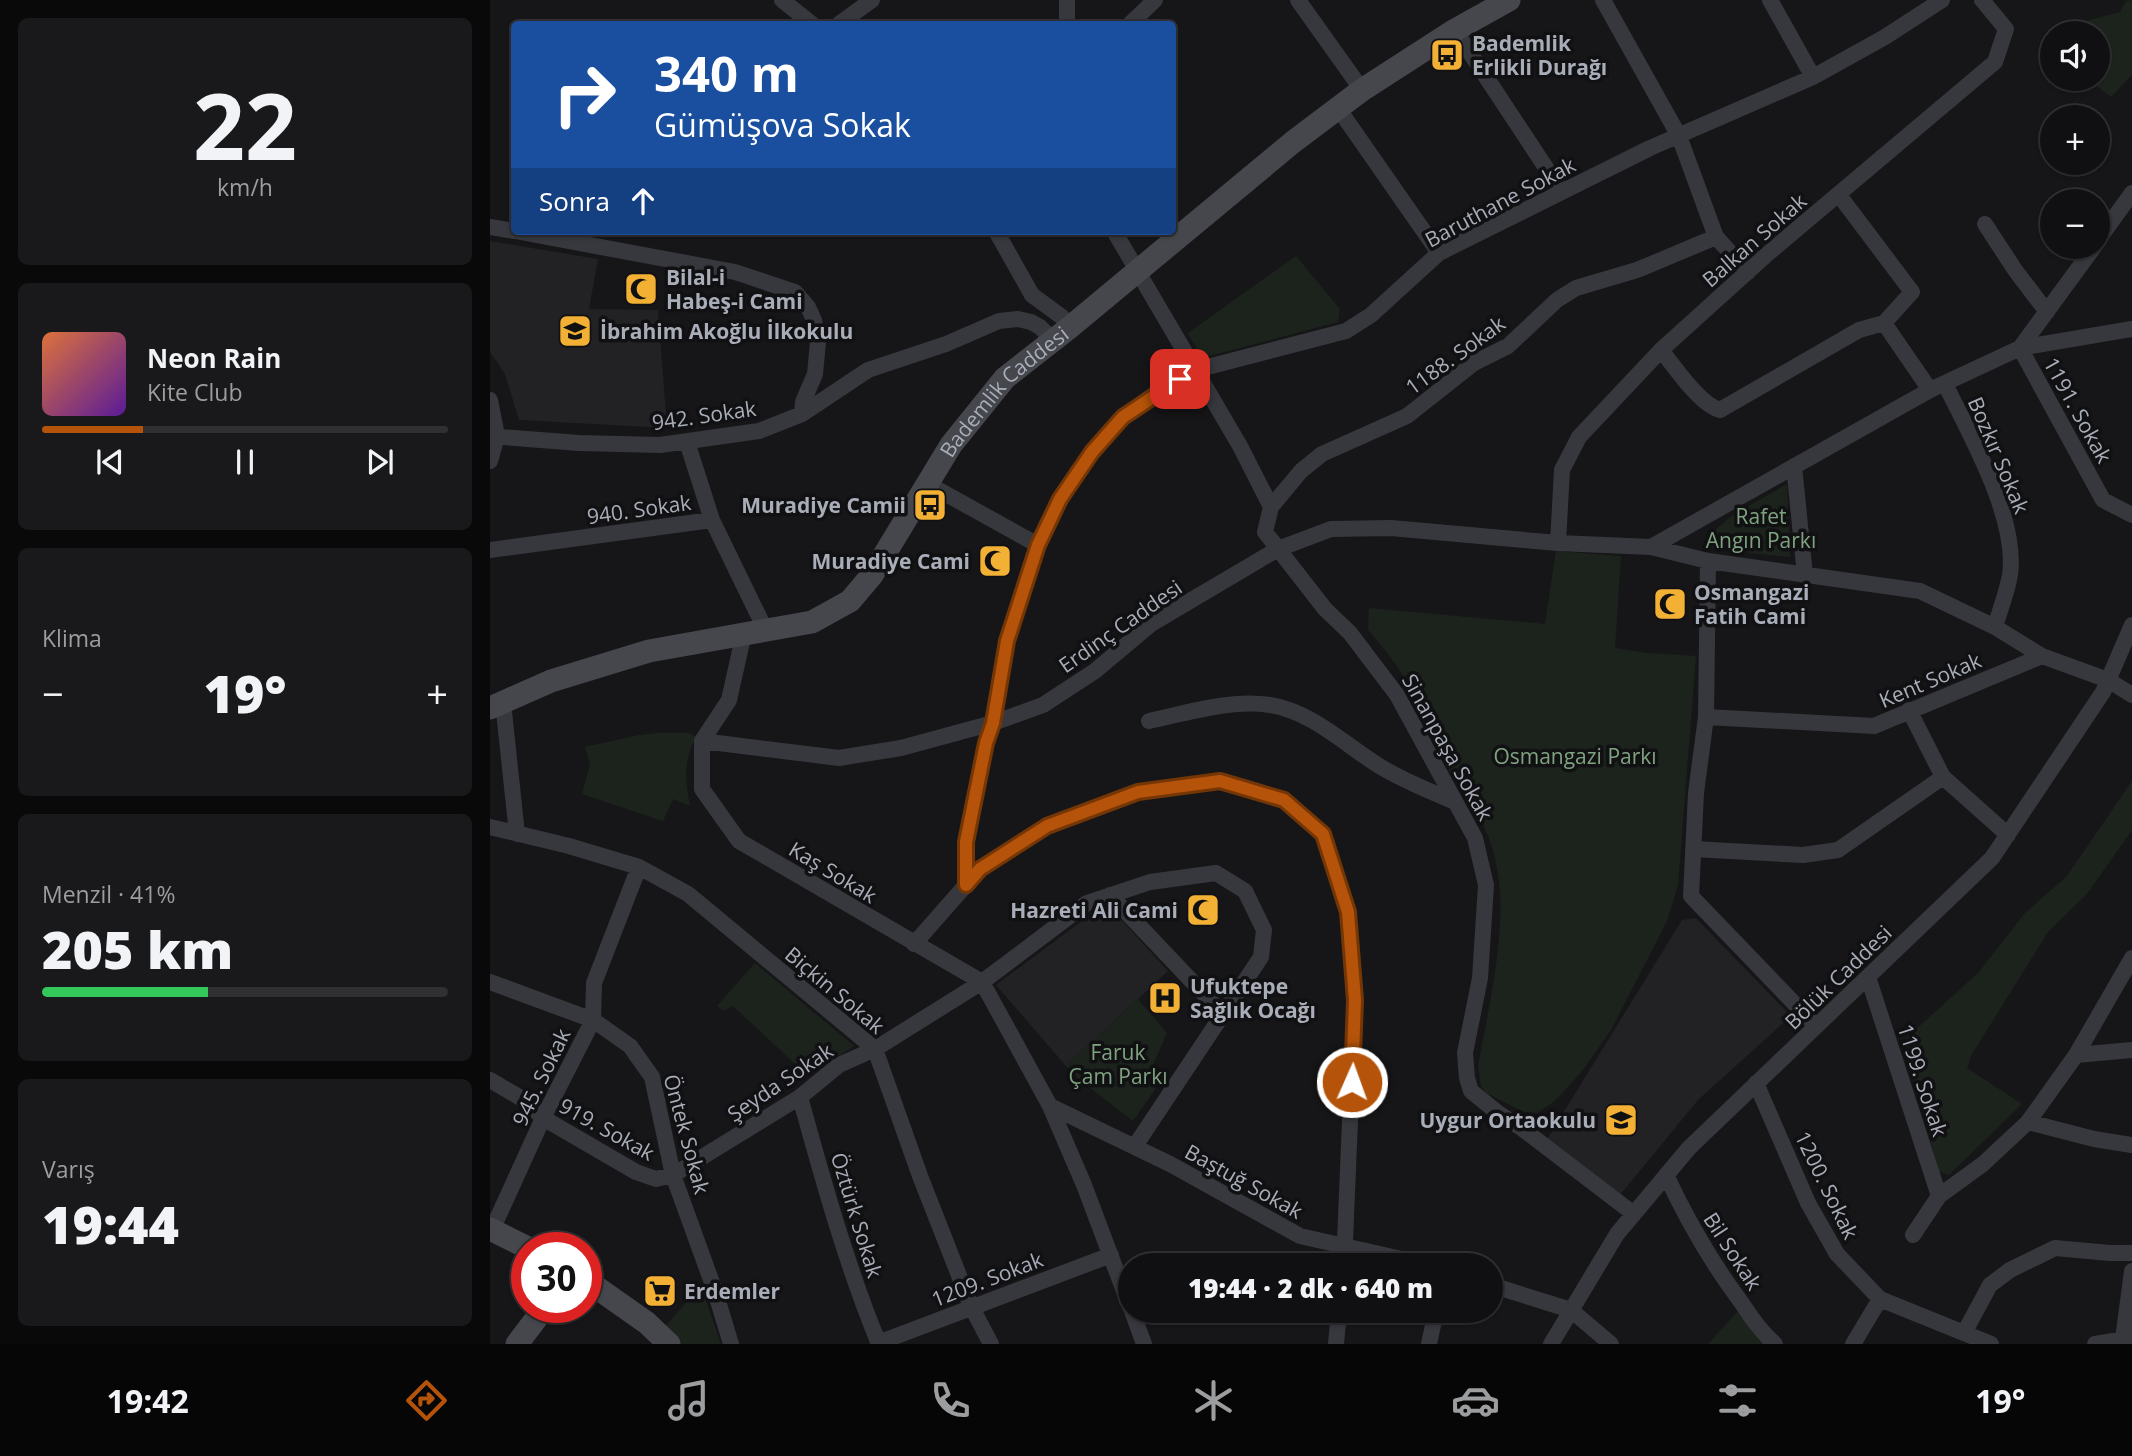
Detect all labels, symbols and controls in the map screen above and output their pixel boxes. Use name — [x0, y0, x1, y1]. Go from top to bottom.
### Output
map controls — [2040, 21, 2110, 259]
button: sound — [2040, 21, 2110, 91]
place label: Bademlik Erlikli Durağı — [1472, 29, 1607, 81]
bus stop icon: Bademlik Erlikli Durağı — [1428, 36, 1466, 74]
text: 340 m — [654, 40, 799, 106]
icon: right — [539, 49, 630, 140]
text: 22 — [193, 63, 297, 187]
text: Gümüşova Sokak — [654, 103, 911, 146]
button: + — [2040, 105, 2110, 175]
street label: Baruthane Sokak — [1420, 150, 1580, 254]
text: km/h — [217, 171, 273, 203]
icon: ahead — [624, 182, 662, 220]
text: Sonra — [539, 183, 610, 219]
street label: Balkan Sokak — [1696, 187, 1812, 293]
button: − — [2040, 189, 2110, 259]
place label: Bilal-i Habeş-i Cami — [666, 263, 803, 315]
mosque icon: Bilal-i Habeş-i Cami — [622, 270, 660, 308]
street label: 1188. Sokak — [1399, 309, 1511, 401]
school or university icon: İbrahim Akoğlu İlkokulu — [556, 312, 594, 350]
place label: İbrahim Akoğlu İlkokulu — [600, 317, 853, 345]
street label: Bademlik Caddesi — [933, 320, 1074, 462]
text: Neon Rain — [147, 340, 281, 376]
pin — [1150, 349, 1210, 409]
street label: 1191. Sokak — [2037, 352, 2119, 468]
icon: arrive — [1161, 360, 1199, 398]
text: Kite Club — [147, 376, 242, 408]
street label: Bozkır Sokak — [1962, 392, 2036, 518]
street label: 942. Sokak — [650, 394, 758, 436]
icon: previous — [91, 443, 129, 481]
icon: pause — [226, 443, 264, 481]
icon: next — [361, 443, 399, 481]
bus stop icon: Muradiye Camii — [911, 486, 949, 524]
street label: 940. Sokak — [585, 488, 693, 530]
place label: Muradiye Camii — [741, 491, 906, 519]
park label: Rafet Angın Parkı — [1706, 502, 1816, 554]
mosque icon: Muradiye Cami — [976, 542, 1014, 580]
place label: Muradiye Cami — [812, 547, 970, 575]
street label: Erdinç Caddesi — [1053, 573, 1187, 679]
place label: Osmangazi Fatih Cami — [1694, 578, 1809, 630]
mosque icon: Osmangazi Fatih Cami — [1651, 585, 1689, 623]
text: Klima — [42, 622, 102, 654]
street label: Kent Sokak — [1875, 646, 1985, 714]
text: 19° — [204, 657, 286, 728]
text: − — [42, 667, 64, 719]
text: + — [426, 667, 448, 719]
street label: Sinanpaşa Sokak — [1396, 669, 1500, 825]
park label: Osmangazi Parkı — [1493, 742, 1657, 770]
street label: Kaş Sokak — [784, 835, 882, 909]
text: Menzil · 41% — [42, 878, 175, 910]
mosque icon: Hazreti Ali Cami — [1184, 891, 1222, 929]
place label: Hazreti Ali Cami — [1010, 896, 1178, 924]
text: 205 km — [42, 913, 233, 984]
street label: Bölük Caddesi — [1778, 919, 1898, 1035]
street label: Biçkin Sokak — [779, 940, 891, 1040]
place label: Ufuktepe Sağlık Ocağı — [1190, 972, 1316, 1024]
hospital icon: Ufuktepe Sağlık Ocağı — [1146, 979, 1184, 1017]
street label: 1199. Sokak — [1892, 1020, 1954, 1140]
street label: 945. Sokak — [505, 1024, 577, 1130]
street label: Şeyda Sokak — [722, 1036, 838, 1128]
park label: Faruk Çam Parkı — [1068, 1038, 1168, 1090]
position arrow — [1315, 1045, 1389, 1119]
street label: Öntek Sokak — [658, 1071, 716, 1197]
street label: 919. Sokak — [554, 1091, 660, 1167]
school or university icon: Uygur Ortaokulu — [1602, 1101, 1640, 1139]
place label: Uygur Ortaokulu — [1419, 1106, 1596, 1134]
street label: 1200. Sokak — [1789, 1126, 1865, 1244]
street label: Baştuğ Sokak — [1180, 1137, 1308, 1225]
street label: Öztürk Sokak — [825, 1149, 889, 1281]
text: Varış — [42, 1153, 95, 1185]
text: 19:44 — [42, 1188, 179, 1259]
street label: Bil Sokak — [1697, 1207, 1769, 1295]
speed limit sign: 30 — [511, 1232, 602, 1323]
street label: 1209. Sokak — [927, 1245, 1047, 1313]
text: 19:44 · 2 dk · 640 m — [1188, 1270, 1433, 1306]
supermarket icon: Erdemler — [641, 1272, 679, 1310]
place label: Erdemler — [684, 1277, 780, 1305]
icon: directions — [402, 1376, 451, 1425]
icon: music — [664, 1376, 713, 1425]
icon: phone — [926, 1376, 975, 1425]
icon: climate — [1189, 1376, 1238, 1425]
icon: car — [1451, 1376, 1500, 1425]
icon: filters — [1713, 1376, 1762, 1425]
text: 19:42 — [107, 1379, 189, 1422]
text: 19° — [1975, 1379, 2025, 1422]

